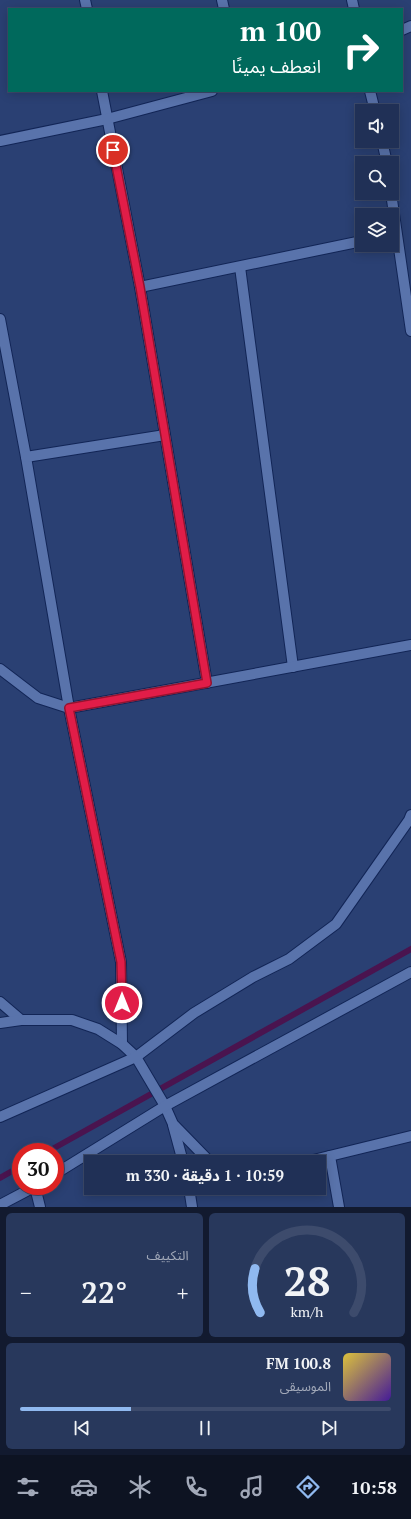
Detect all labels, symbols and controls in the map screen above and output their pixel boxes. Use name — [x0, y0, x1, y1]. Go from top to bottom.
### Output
text: 100 m — [240, 12, 321, 49]
icon: right — [335, 24, 387, 76]
text: انعطف يمينًا — [232, 54, 321, 78]
map controls — [355, 104, 399, 252]
button: sound — [355, 104, 399, 148]
pin — [96, 133, 130, 167]
icon: arrive — [102, 139, 124, 161]
button: search — [355, 156, 399, 200]
button: layers — [355, 208, 399, 252]
position arrow — [101, 982, 143, 1024]
speed limit sign: 30 — [12, 1143, 64, 1195]
text: 10:59 · 1 دقيقة · 330 m — [126, 1165, 284, 1185]
text: التكييف — [147, 1246, 189, 1264]
text: 28 — [283, 1253, 330, 1308]
text: 22° — [81, 1272, 127, 1312]
text: − — [20, 1278, 32, 1307]
text: + — [177, 1278, 188, 1307]
text: km/h — [290, 1302, 324, 1321]
text: 100.8 FM — [266, 1353, 331, 1373]
text: الموسيقى — [280, 1377, 331, 1395]
icon: previous — [71, 1417, 93, 1439]
icon: pause — [194, 1417, 216, 1439]
icon: next — [318, 1417, 340, 1439]
icon: filters — [14, 1473, 42, 1501]
icon: car — [70, 1473, 98, 1501]
icon: climate — [126, 1473, 154, 1501]
icon: phone — [182, 1473, 210, 1501]
icon: music — [238, 1473, 266, 1501]
icon: directions — [294, 1473, 322, 1501]
text: 10:58 — [350, 1475, 397, 1499]

